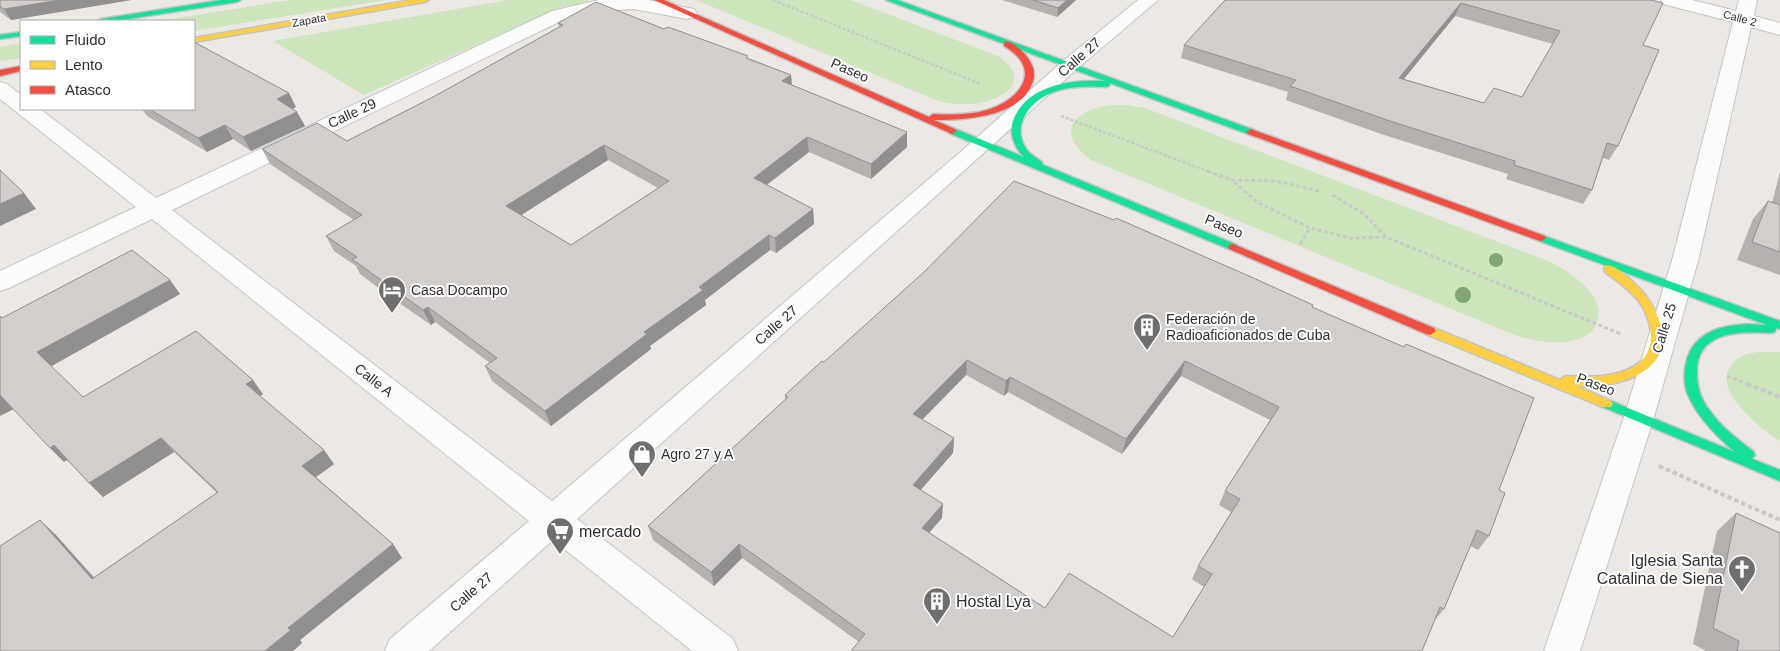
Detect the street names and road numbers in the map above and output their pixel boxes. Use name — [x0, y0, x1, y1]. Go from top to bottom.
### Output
street label: Calle 2 — [1722, 8, 1758, 28]
street label: Zapata — [291, 11, 328, 29]
street label: Calle 27 — [1054, 34, 1104, 80]
street label: Paseo — [829, 55, 872, 85]
street label: Calle 29 — [325, 95, 379, 131]
street label: Paseo — [1203, 211, 1246, 241]
street label: Calle 25 — [1649, 301, 1679, 355]
street label: Calle 27 — [751, 302, 801, 348]
street label: Calle A — [352, 360, 397, 400]
street label: Paseo — [1575, 369, 1618, 399]
street label: Calle 27 — [446, 569, 496, 615]

